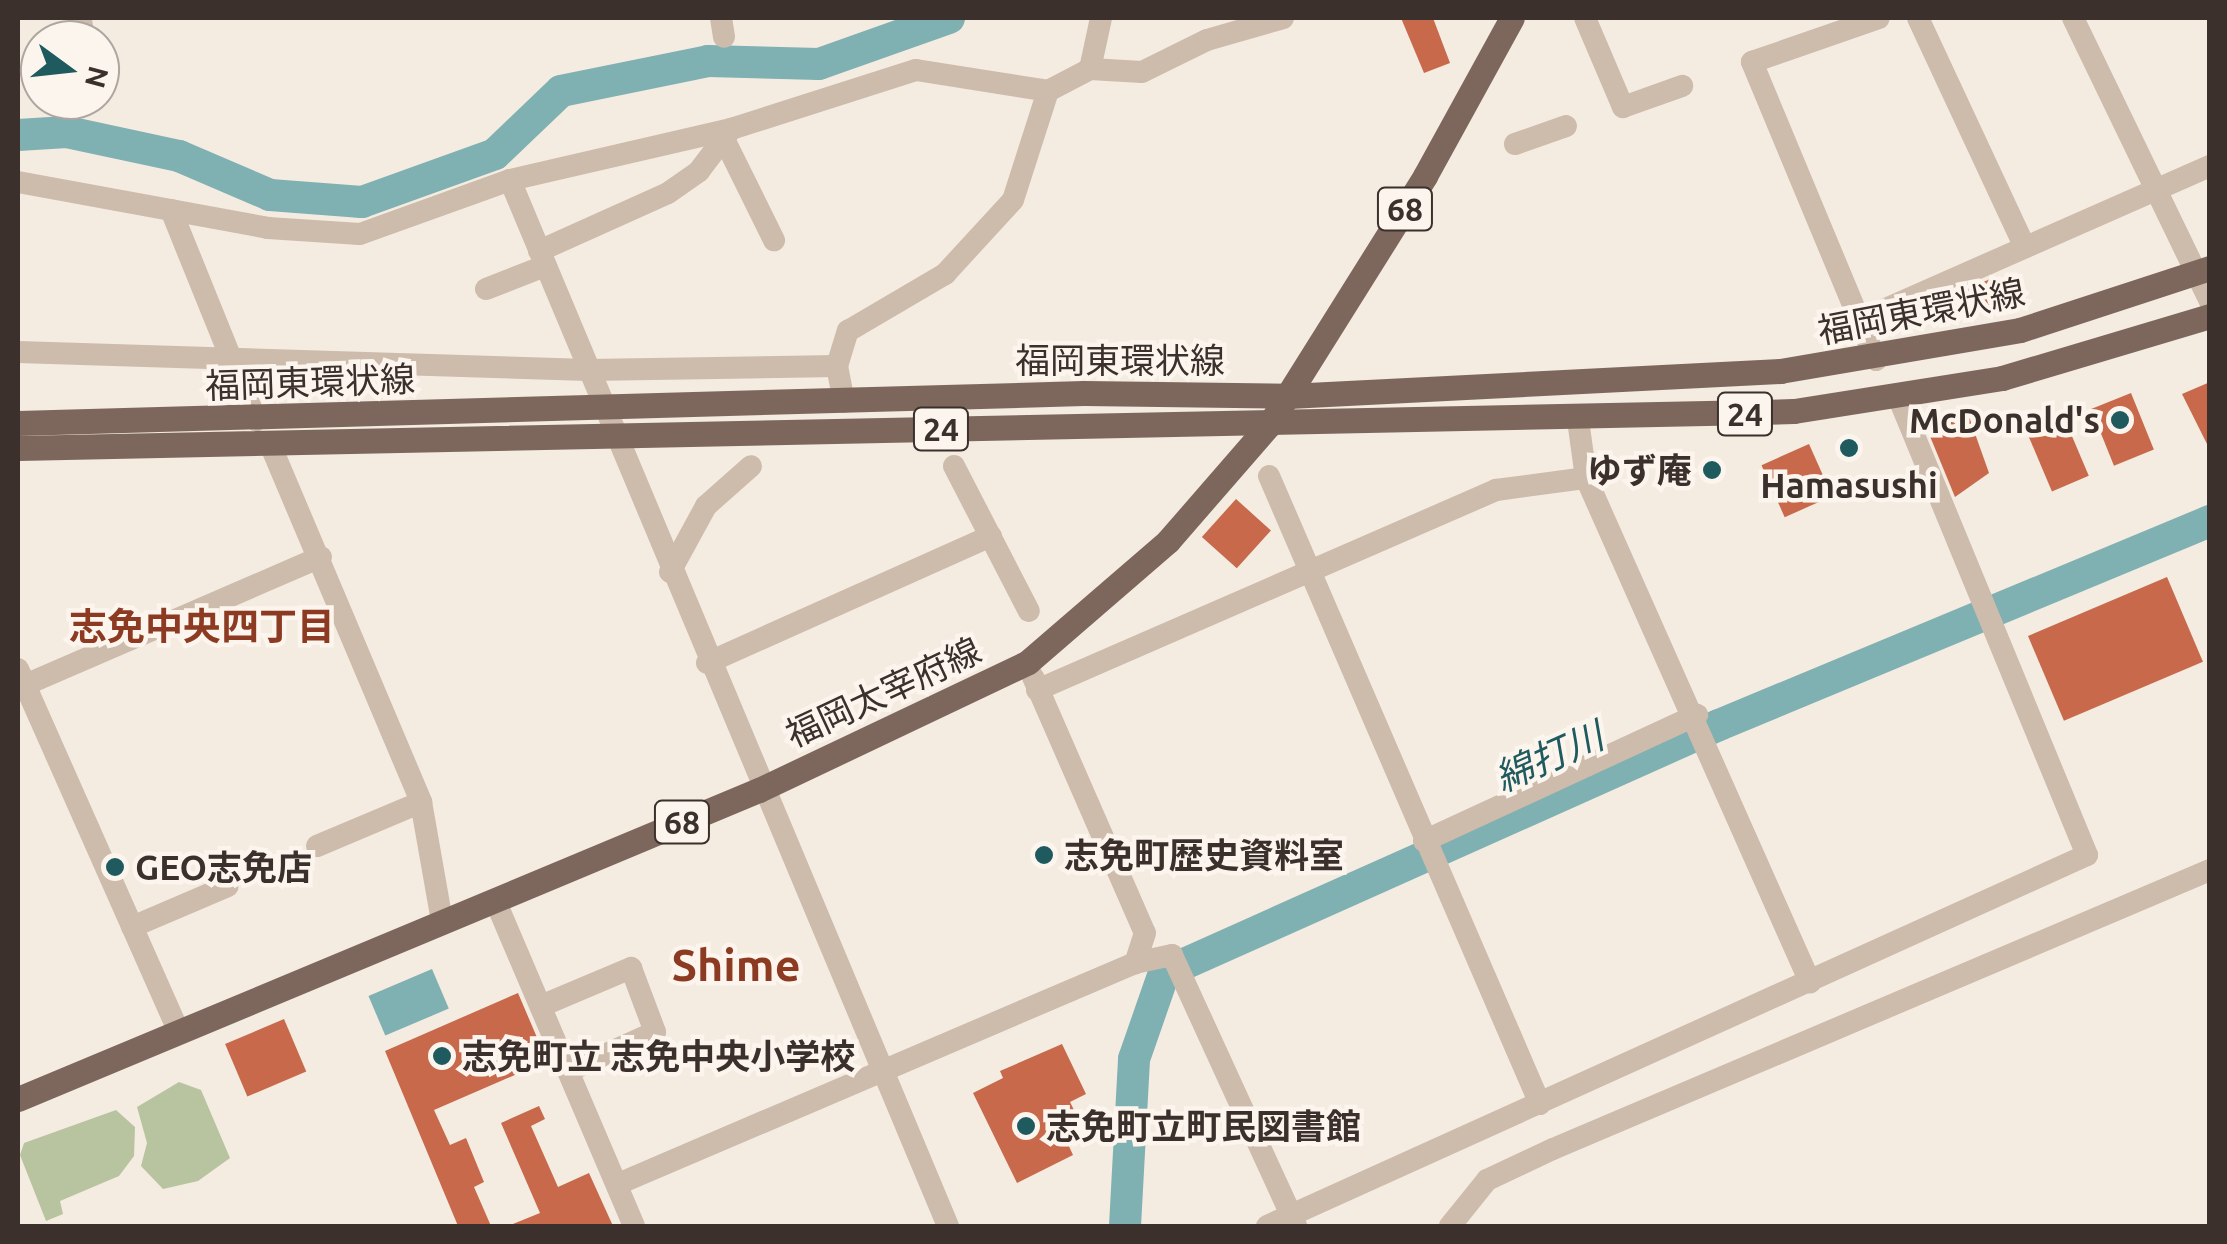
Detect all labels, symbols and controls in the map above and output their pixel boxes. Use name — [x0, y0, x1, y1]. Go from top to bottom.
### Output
north arrow — [20, 20, 120, 120]
text: N — [80, 63, 115, 91]
road number: 68 — [1375, 182, 1435, 236]
street label: 福岡東環状線 — [1814, 270, 2028, 352]
street label: 福岡東環状線 — [1015, 339, 1225, 381]
street label: 福岡東環状線 — [204, 357, 416, 407]
road number: 24 — [1715, 387, 1775, 441]
place label: McDonald's — [1909, 399, 2100, 441]
road number: 24 — [911, 402, 971, 456]
marker: McDonald's — [2109, 409, 2131, 431]
marker: Hamasushi — [1838, 437, 1860, 459]
place label: ゆず庵 — [1587, 449, 1692, 491]
marker: ゆず庵 — [1701, 459, 1723, 481]
place label: Hamasushi — [1760, 464, 1938, 506]
district label: 志免中央四丁目 — [69, 604, 335, 650]
street label: 福岡太宰府線 — [779, 629, 987, 755]
water label: 綿打川 — [1488, 713, 1610, 801]
road number: 68 — [652, 795, 712, 849]
place label: 志免町歴史資料室 — [1064, 834, 1344, 876]
marker: 志免町歴史資料室 — [1033, 844, 1055, 866]
place label: GEO志免店 — [135, 846, 312, 888]
marker: GEO志免店 — [104, 856, 126, 878]
district label: Shime — [671, 938, 801, 992]
place label: 志免町立 志免中央小学校 — [462, 1035, 855, 1077]
marker: 志免町立 志免中央小学校 — [431, 1045, 453, 1067]
place label: 志免町立町民図書館 — [1046, 1105, 1361, 1147]
marker: 志免町立町民図書館 — [1015, 1115, 1037, 1137]

